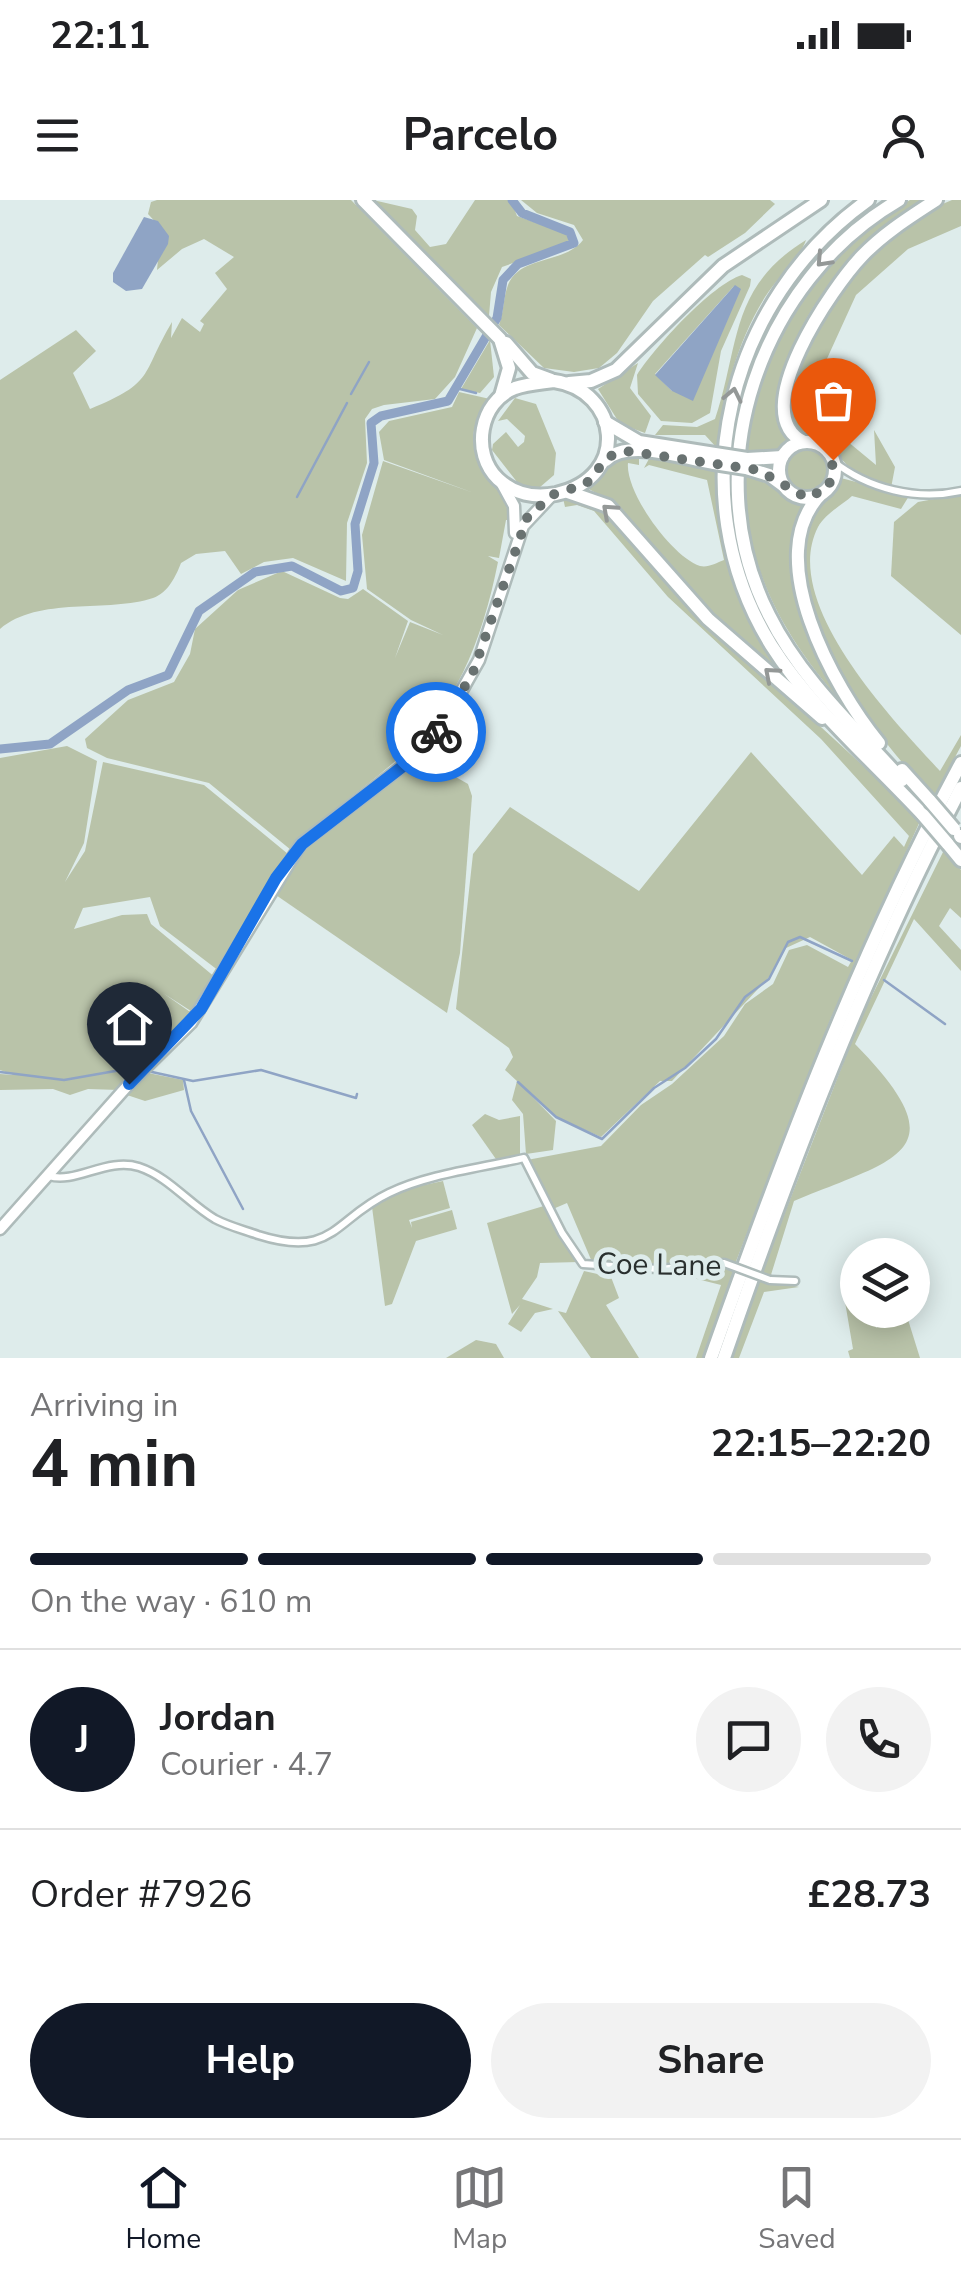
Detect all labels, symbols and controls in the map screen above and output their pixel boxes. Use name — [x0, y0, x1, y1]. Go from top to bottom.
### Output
text: 22:11 — [50, 10, 151, 61]
text: Parcelo — [403, 105, 558, 166]
icon: menu — [30, 108, 85, 163]
icon: person — [876, 108, 931, 163]
one-way arrow — [817, 249, 835, 267]
pin — [791, 358, 876, 461]
icon: bag — [806, 373, 861, 428]
one-way arrow — [721, 387, 742, 404]
one-way arrow — [602, 504, 621, 522]
one-way arrow — [764, 668, 782, 686]
courier — [386, 682, 486, 782]
icon: bike — [409, 705, 464, 760]
pin — [87, 982, 172, 1085]
icon: home — [102, 997, 157, 1052]
map controls — [840, 1238, 930, 1328]
button: layers — [840, 1238, 930, 1328]
street label: Coe Lane — [596, 1243, 722, 1287]
text: Arriving in — [30, 1384, 178, 1427]
text: 22:15–22:20 — [711, 1418, 931, 1469]
text: 4 min — [30, 1420, 198, 1509]
text: On the way · 610 m — [30, 1580, 312, 1623]
button: chat — [696, 1687, 801, 1792]
button: phone — [826, 1687, 931, 1792]
text: Jordan — [160, 1692, 276, 1743]
text: J — [76, 1714, 89, 1765]
text: Courier · 4.7 — [160, 1743, 333, 1786]
text: Order #7926 — [30, 1869, 252, 1920]
text: £28.73 — [808, 1869, 931, 1920]
button: Help — [30, 2003, 471, 2118]
button: Share — [491, 2003, 931, 2118]
tab: Home — [125, 2160, 201, 2258]
tab: Map — [452, 2160, 507, 2258]
tab: Saved — [758, 2160, 836, 2258]

